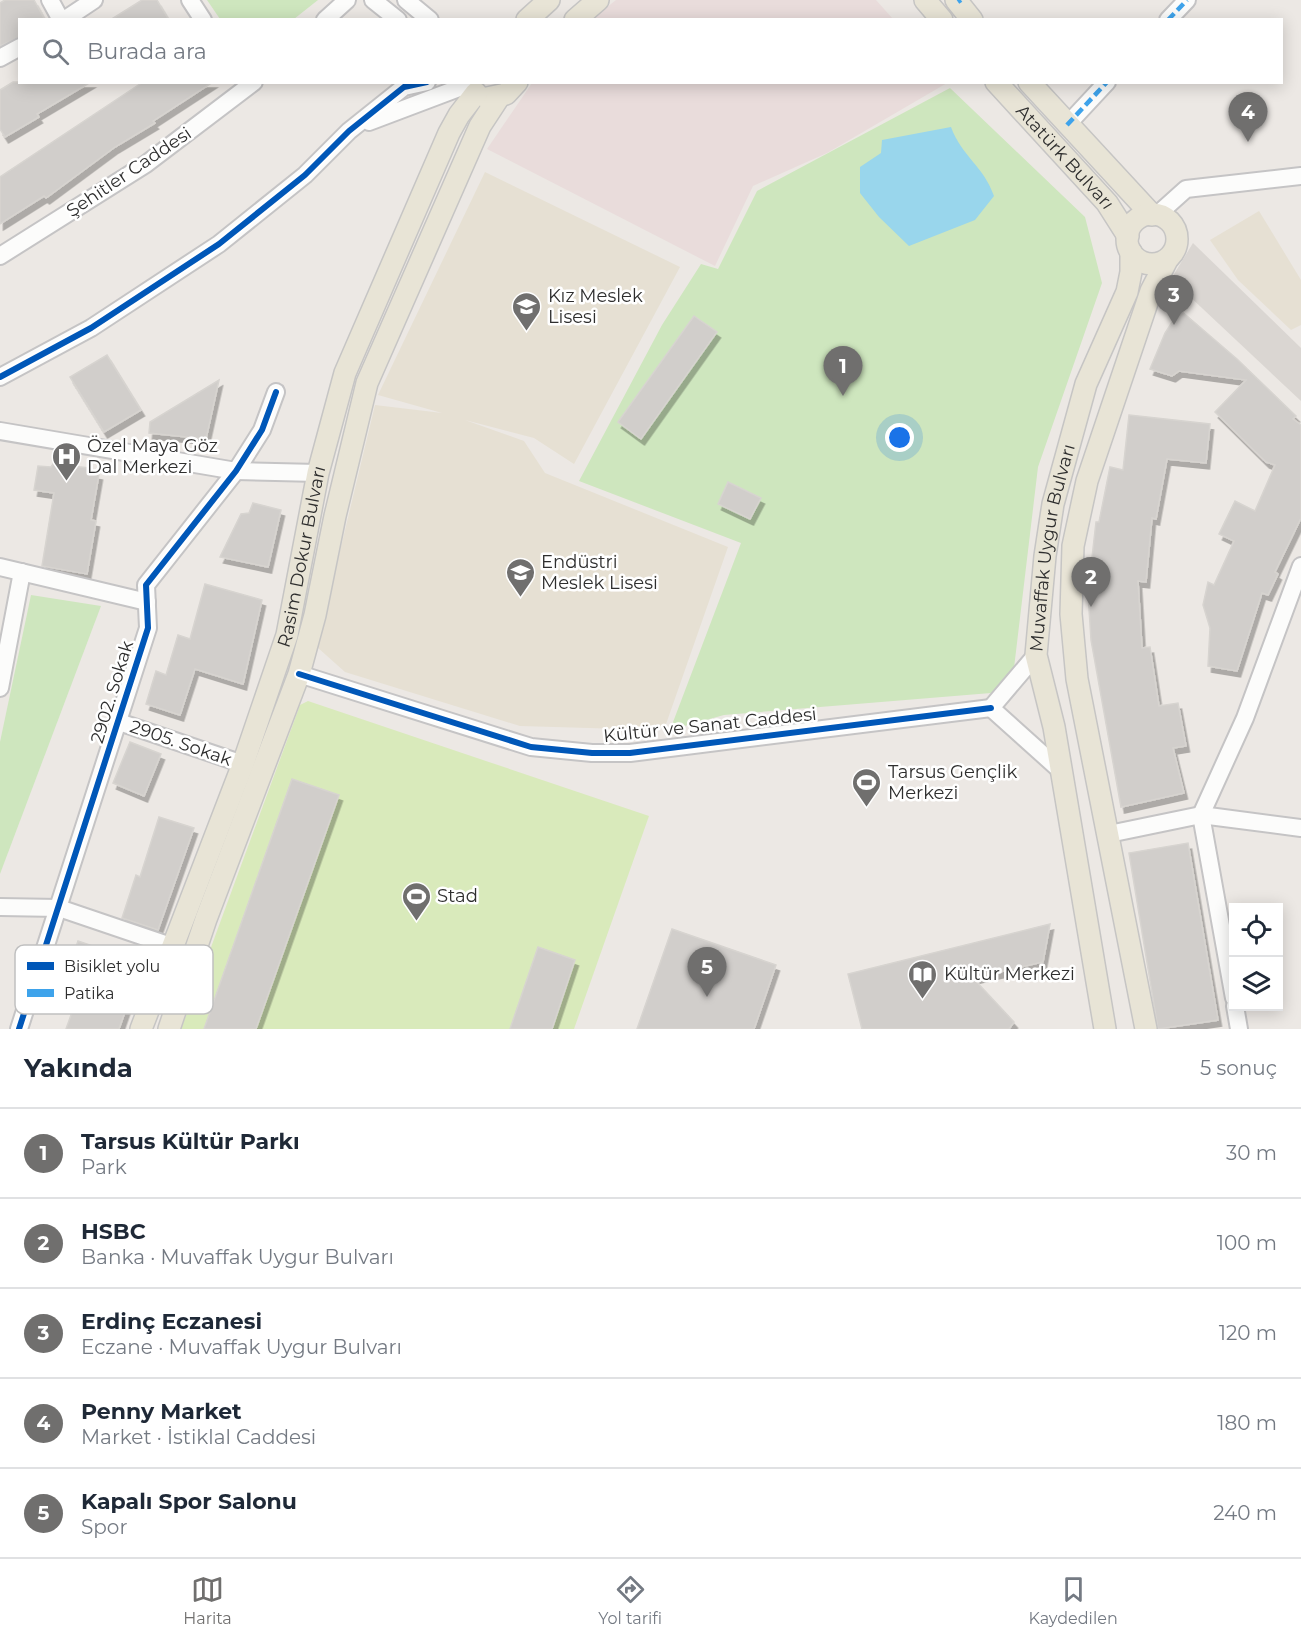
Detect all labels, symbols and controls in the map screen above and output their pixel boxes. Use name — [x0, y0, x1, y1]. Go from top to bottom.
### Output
search box — [18, 18, 1283, 84]
icon: search — [39, 35, 72, 68]
text: Burada ara — [87, 38, 207, 65]
pin: 4 — [1228, 92, 1268, 142]
street label: Atatürk Bulvarı — [1011, 100, 1119, 213]
street label: Şehitler Caddesi — [62, 122, 196, 222]
pin: 3 — [1154, 276, 1194, 325]
place label: Kız Meslek Lisesi — [548, 285, 643, 328]
school or university icon: Kız Meslek Lisesi — [511, 290, 543, 332]
pin: 1 — [824, 346, 862, 396]
your location — [885, 423, 914, 452]
place label: Özel Maya Göz Dal Merkezi — [87, 435, 218, 478]
hospital icon: Özel Maya Göz Dal Merkezi — [50, 440, 82, 482]
street label: Muvaffak Uygur Bulvarı — [1025, 442, 1080, 653]
street label: Rasim Dokur Bulvarı — [273, 463, 330, 650]
place label: Endüstri Meslek Lisesi — [541, 551, 658, 594]
school or university icon: Endüstri Meslek Lisesi — [504, 556, 536, 598]
pin: 2 — [1072, 558, 1110, 607]
street label: 2902. Sokak — [86, 638, 138, 746]
street label: Kültür ve Sanat Caddesi — [602, 703, 818, 747]
street label: 2905. Sokak — [127, 715, 235, 771]
place label: Tarsus Gençlik Merkezi — [888, 761, 1018, 804]
sports icon: Tarsus Gençlik Merkezi — [851, 766, 883, 808]
sports icon: Stad — [400, 880, 432, 922]
place label: Stad — [437, 885, 478, 907]
map controls — [1229, 903, 1283, 1011]
button: locate — [1229, 903, 1283, 957]
legend — [15, 945, 213, 1014]
pin: 5 — [688, 948, 726, 997]
text: Bisiklet yolu — [64, 957, 160, 976]
button: layers — [1229, 957, 1283, 1011]
library icon: Kültür Merkezi — [907, 958, 939, 1000]
place label: Kültür Merkezi — [944, 963, 1075, 985]
text: Patika — [64, 984, 114, 1003]
text: Yakında — [24, 1052, 133, 1084]
text: 5 sonuç — [1200, 1056, 1277, 1080]
text: Tarsus Kültür Parkı — [81, 1128, 300, 1155]
text: 1 — [40, 1141, 47, 1165]
text: 30 m — [1226, 1141, 1277, 1165]
text: Park — [81, 1155, 127, 1179]
text: HSBC — [81, 1218, 146, 1245]
text: 2 — [38, 1231, 49, 1255]
text: 100 m — [1217, 1231, 1277, 1255]
text: Banka · Muvaffak Uygur Bulvarı — [81, 1245, 394, 1269]
text: Erdinç Eczanesi — [81, 1308, 262, 1335]
text: 3 — [38, 1321, 49, 1345]
text: 120 m — [1219, 1321, 1277, 1345]
text: Eczane · Muvaffak Uygur Bulvarı — [81, 1335, 402, 1359]
text: Penny Market — [81, 1398, 242, 1425]
text: 4 — [37, 1411, 50, 1435]
text: 180 m — [1217, 1411, 1277, 1435]
text: Market · İstiklal Caddesi — [81, 1425, 316, 1449]
text: Kapalı Spor Salonu — [81, 1488, 297, 1515]
text: 5 — [38, 1501, 49, 1525]
text: 240 m — [1213, 1501, 1277, 1525]
text: Spor — [81, 1515, 127, 1539]
tab: Harita — [183, 1573, 232, 1628]
tab: Yol tarifi — [598, 1573, 662, 1628]
tab: Kaydedilen — [1029, 1573, 1118, 1628]

